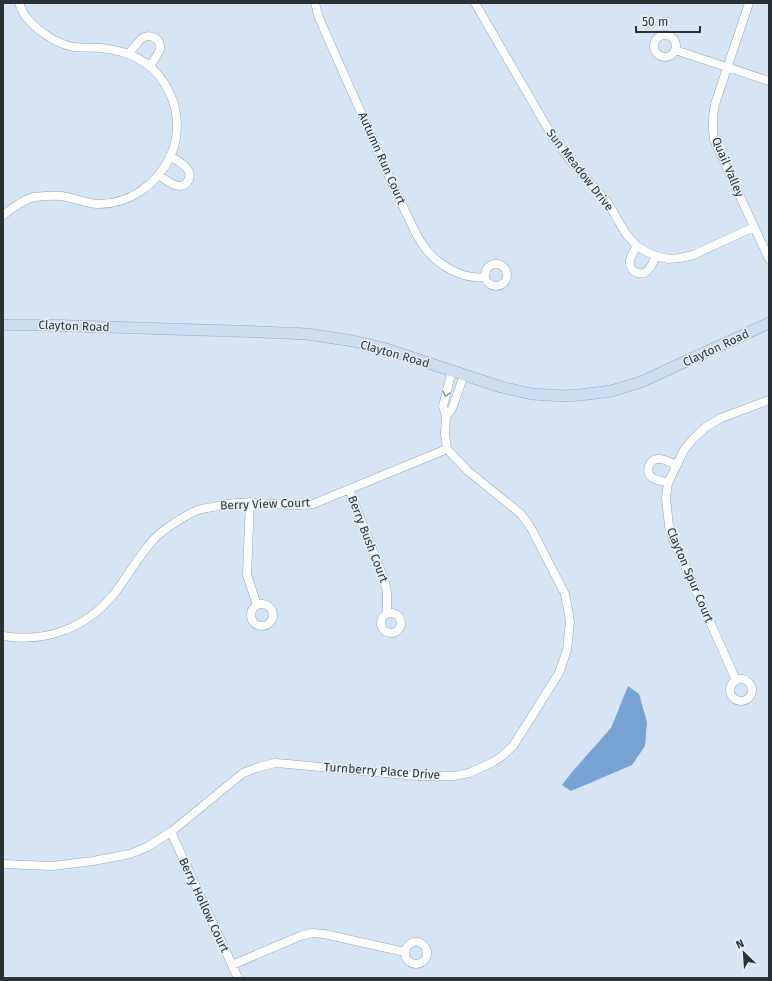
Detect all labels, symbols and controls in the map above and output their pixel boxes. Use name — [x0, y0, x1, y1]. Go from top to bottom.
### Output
scale bar — [636, 8, 700, 34]
text: 50 m — [642, 15, 668, 29]
street label: Autumn Run Court — [355, 110, 409, 207]
street label: Sun Meadow Drive — [544, 126, 616, 214]
street label: Quail Valley — [709, 135, 747, 199]
street label: Clayton Road — [38, 318, 110, 334]
street label: Clayton Road — [681, 327, 751, 369]
street label: Clayton Road — [359, 337, 431, 371]
one-way arrow — [442, 391, 450, 397]
street label: Berry Bush Court — [345, 494, 391, 585]
street label: Berry View Court — [220, 495, 311, 513]
street label: Clayton Spur Court — [664, 526, 717, 625]
street label: Turnberry Place Drive — [323, 760, 441, 782]
street label: Berry Hollow Court — [176, 856, 232, 955]
north arrow — [724, 933, 764, 973]
text: N — [734, 937, 746, 952]

